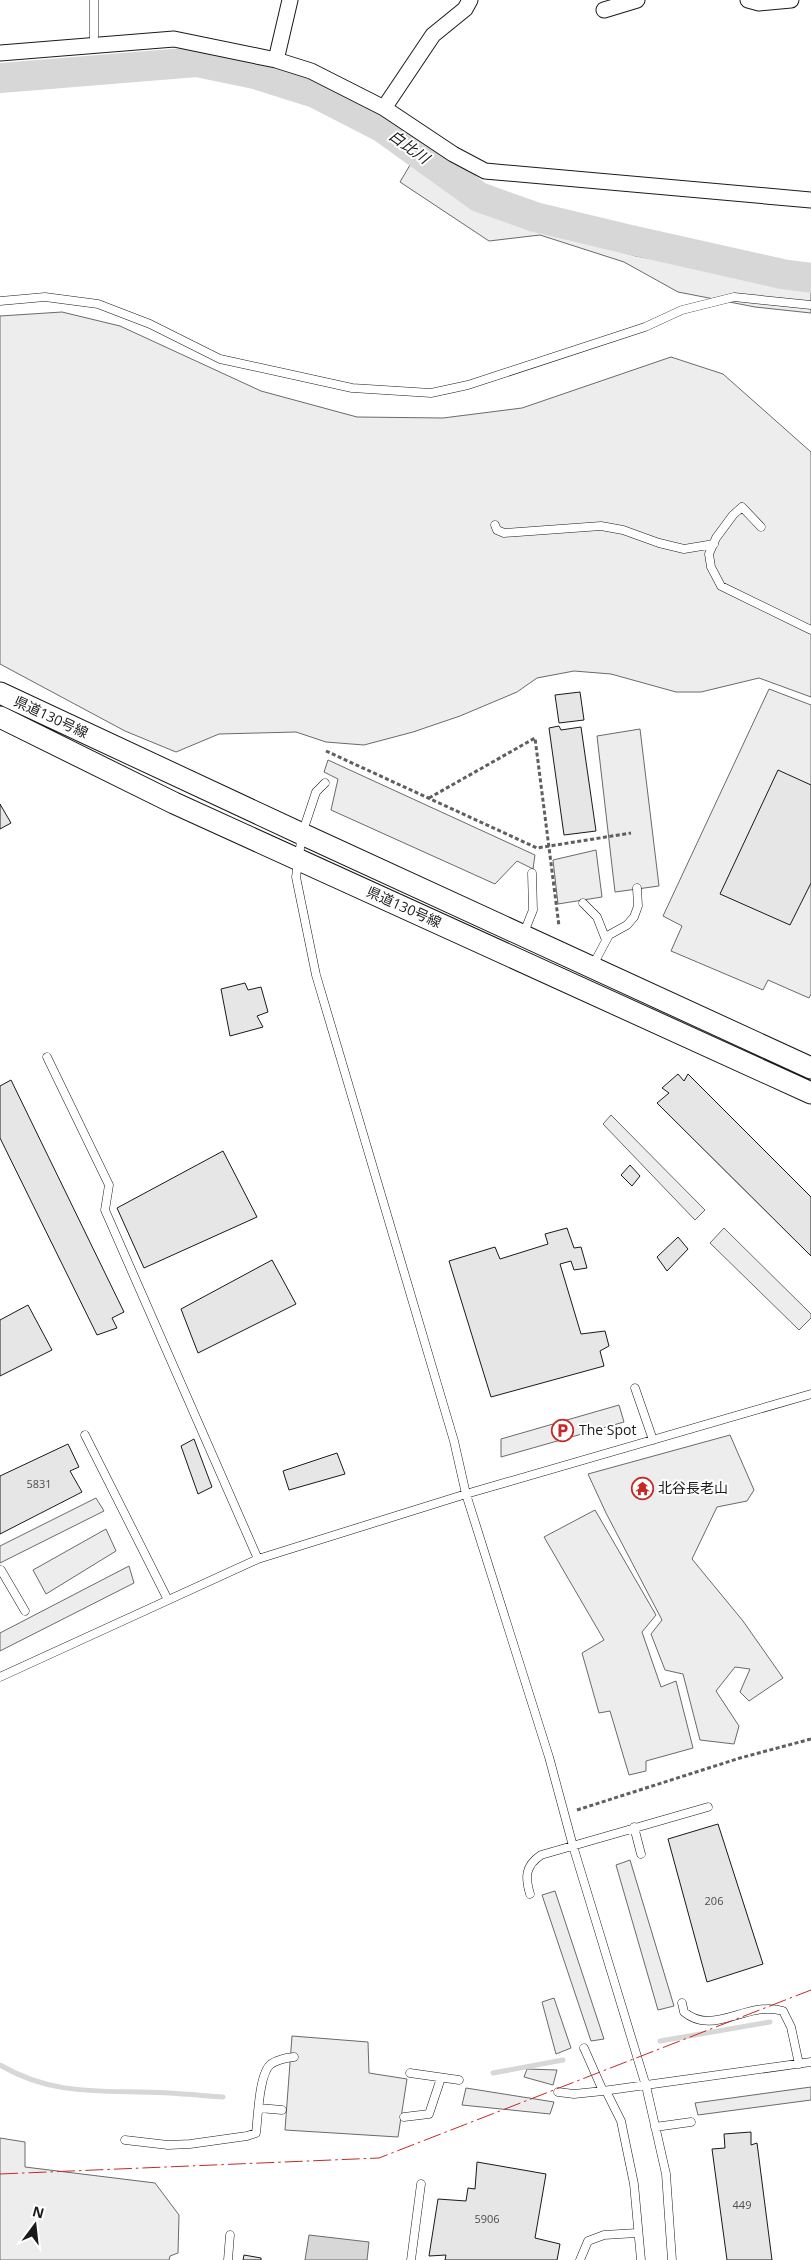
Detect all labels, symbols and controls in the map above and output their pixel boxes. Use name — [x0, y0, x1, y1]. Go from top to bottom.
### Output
water label: 白比川 — [386, 125, 435, 169]
street label: 県道130号線 — [11, 691, 91, 742]
street label: 県道130号線 — [364, 882, 445, 931]
parking icon: The Spot — [551, 1418, 575, 1442]
place label: The Spot — [579, 1420, 636, 1439]
house number: 5831 — [26, 1476, 52, 1491]
temple icon: 北谷長老山 — [630, 1476, 654, 1500]
place label: 北谷長老山 — [658, 1478, 728, 1497]
house number: 206 — [705, 1893, 723, 1908]
house number: 449 — [733, 2197, 751, 2212]
north arrow — [10, 2200, 60, 2250]
text: N — [31, 2201, 46, 2223]
house number: 5906 — [474, 2211, 500, 2226]

